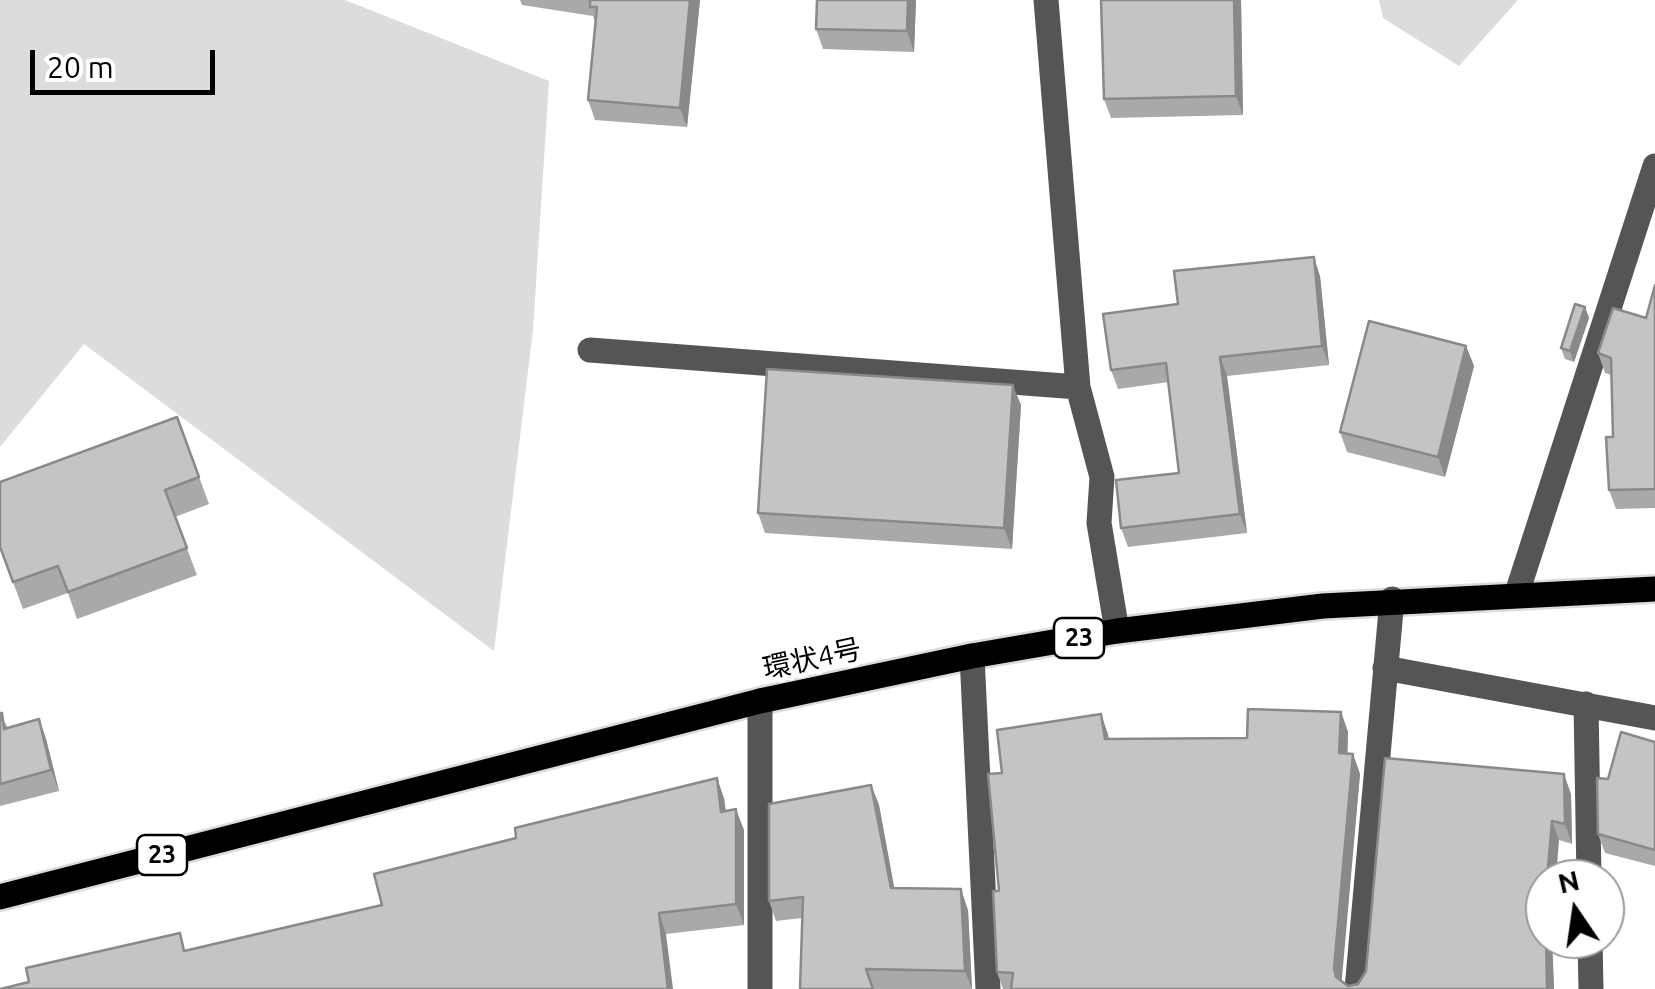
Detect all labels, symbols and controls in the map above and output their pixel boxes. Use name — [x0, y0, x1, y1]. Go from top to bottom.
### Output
scale bar — [35, 30, 220, 92]
text: 20 m — [47, 50, 114, 84]
road number: 23 — [1054, 618, 1104, 658]
street label: 環状4号 — [760, 632, 864, 686]
road number: 23 — [137, 835, 187, 875]
north arrow — [1525, 859, 1625, 959]
text: N — [1555, 864, 1582, 899]

